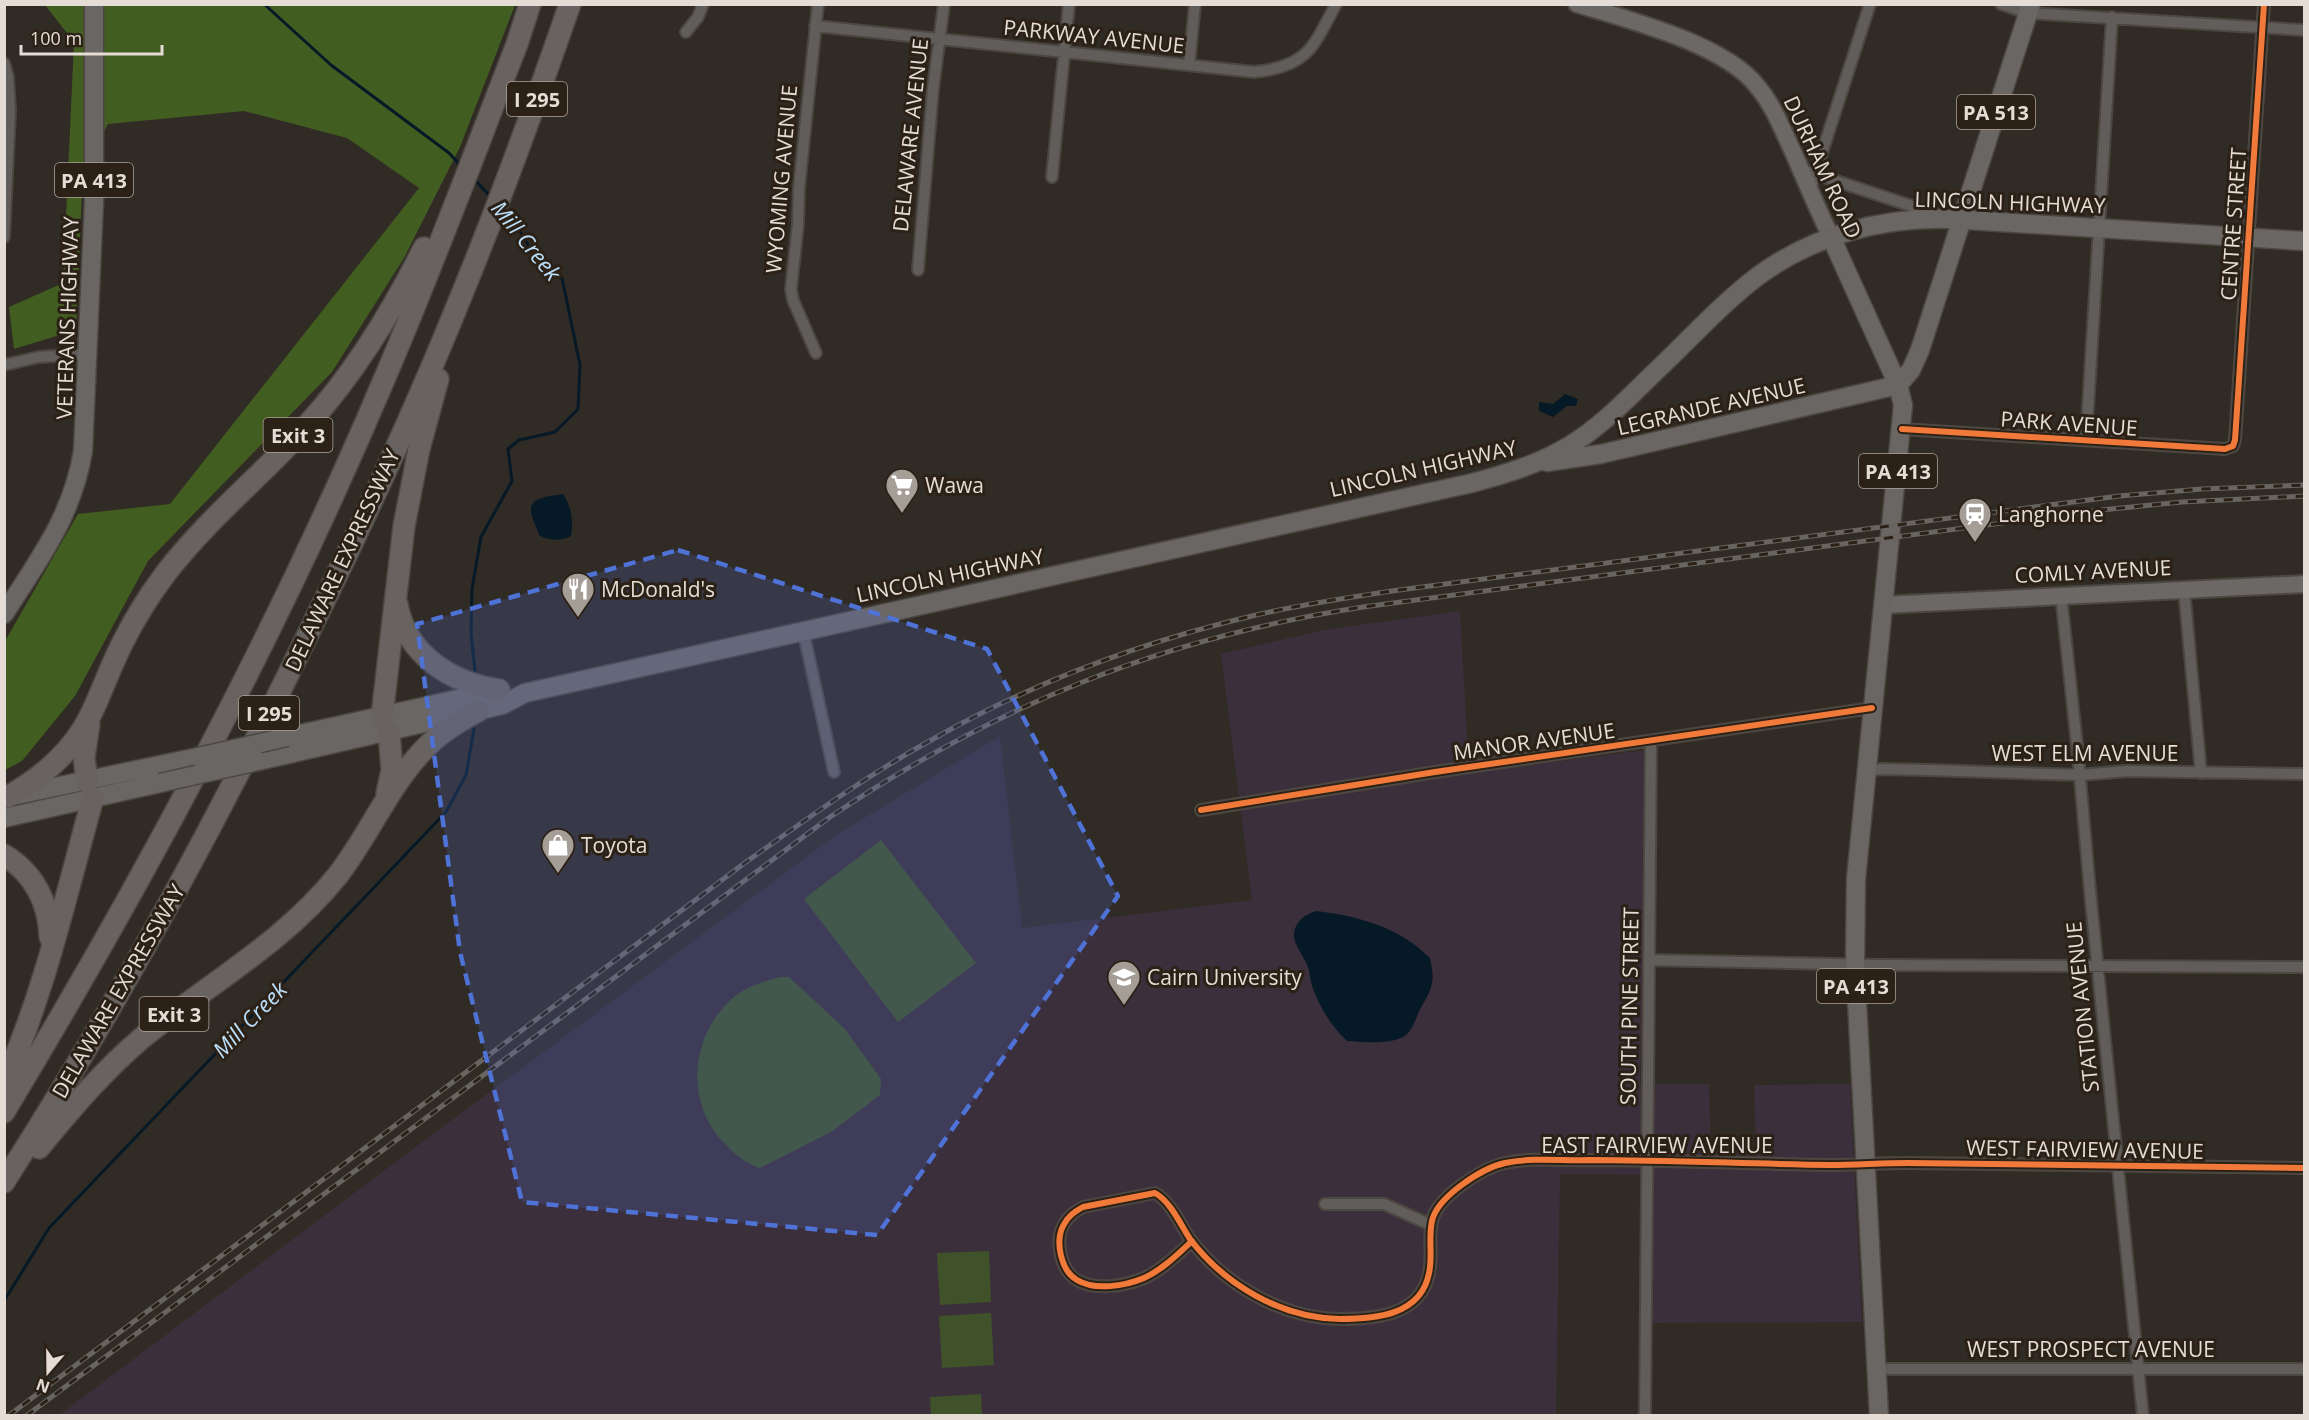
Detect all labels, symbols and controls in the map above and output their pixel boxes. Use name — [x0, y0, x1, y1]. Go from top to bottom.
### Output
street label: PARKWAY AVENUE — [1002, 13, 1186, 59]
scale bar — [21, 18, 162, 56]
text: 100 m — [30, 26, 82, 50]
street label: DELAWARE AVENUE — [886, 37, 934, 233]
road number: I 295 — [507, 82, 567, 116]
street label: WYOMING AVENUE — [759, 84, 803, 274]
street label: DURHAM ROAD — [1778, 91, 1868, 243]
road number: PA 513 — [1957, 95, 2035, 129]
street label: CENTRE STREET — [2214, 146, 2252, 301]
road number: PA 413 — [55, 163, 133, 197]
street label: LINCOLN HIGHWAY — [1914, 185, 2106, 219]
water label: Mill Creek — [485, 194, 569, 287]
street label: VETERANS HIGHWAY — [49, 216, 85, 420]
street label: LEGRANDE AVENUE — [1614, 371, 1808, 441]
street label: PARK AVENUE — [1999, 404, 2139, 442]
road number: Exit 3 — [264, 418, 332, 452]
street label: LINCOLN HIGHWAY — [1327, 433, 1519, 503]
street label: DELAWARE EXPRESSWAY — [278, 444, 406, 676]
road number: PA 413 — [1859, 454, 1937, 488]
supermarket icon: Wawa — [884, 467, 920, 514]
place label: Wawa — [925, 471, 984, 499]
station icon: Langhorne — [1957, 496, 1993, 543]
place label: Langhorne — [1998, 500, 2104, 528]
street label: LINCOLN HIGHWAY — [854, 541, 1047, 609]
street label: COMLY AVENUE — [2014, 553, 2172, 589]
restaurant icon: McDonald's — [560, 571, 596, 618]
place label: McDonald's — [601, 575, 715, 603]
road number: I 295 — [239, 696, 299, 730]
street label: MANOR AVENUE — [1451, 716, 1617, 766]
street label: WEST ELM AVENUE — [1992, 739, 2178, 767]
shop icon: Toyota — [540, 827, 576, 874]
place label: Toyota — [581, 831, 648, 859]
street label: DELAWARE EXPRESSWAY — [45, 879, 191, 1103]
street label: SOUTH PINE STREET — [1613, 906, 1645, 1105]
street label: STATION AVENUE — [2059, 920, 2105, 1094]
school or university icon: Cairn University — [1106, 959, 1142, 1006]
place label: Cairn University — [1147, 963, 1302, 991]
road number: PA 413 — [1817, 969, 1895, 1003]
water label: Mill Creek — [205, 973, 294, 1064]
road number: Exit 3 — [140, 997, 208, 1031]
street label: EAST FAIRVIEW AVENUE — [1541, 1131, 1773, 1159]
street label: WEST FAIRVIEW AVENUE — [1966, 1133, 2204, 1165]
street label: WEST PROSPECT AVENUE — [1967, 1335, 2215, 1363]
north arrow — [18, 1342, 78, 1402]
text: N — [33, 1374, 53, 1399]

